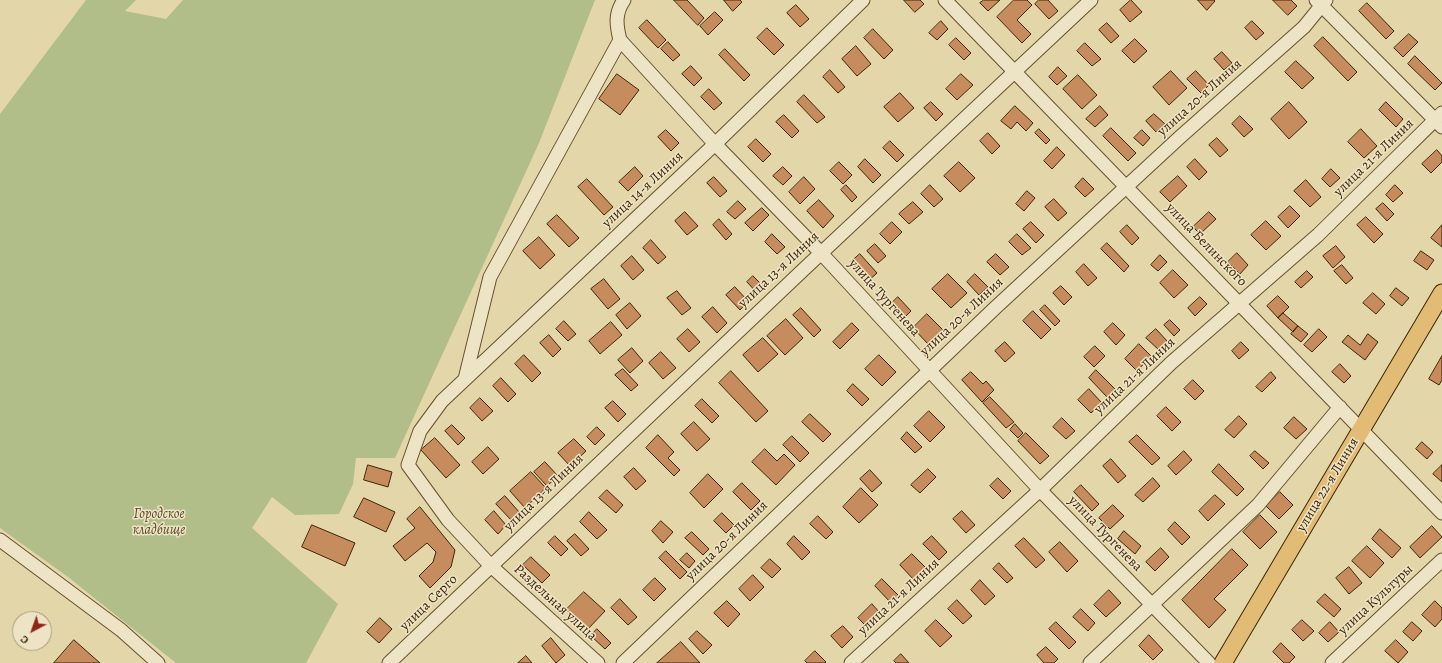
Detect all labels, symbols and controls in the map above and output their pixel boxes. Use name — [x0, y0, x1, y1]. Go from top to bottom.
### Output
street label: улица 20-я Линия — [1154, 56, 1246, 140]
street label: улица 21-я Линия — [1330, 116, 1418, 200]
street label: улица 14-я Линия — [599, 148, 687, 232]
street label: улица Белинского — [1162, 200, 1250, 290]
street label: улица 13-я Линия — [735, 228, 823, 312]
street label: улица Тургенева — [845, 256, 923, 340]
street label: улица 20-я Линия — [917, 274, 1007, 360]
street label: улица 21-я Линия — [1091, 334, 1179, 418]
street label: улица 22-я Линия — [1293, 435, 1363, 535]
street label: улица 13-я Линия — [501, 451, 587, 535]
street label: улица Тургенева — [1065, 493, 1145, 575]
street label: улица 20-я Линия — [683, 498, 771, 584]
park label: Городское кладбище — [133, 507, 185, 540]
street label: улица 21-я Линия — [855, 555, 943, 639]
street label: Раздельная улица — [510, 561, 600, 645]
street label: улица Культуры — [1335, 561, 1417, 639]
street label: улица Серго — [397, 571, 461, 635]
north arrow — [12, 611, 52, 651]
text: С — [17, 632, 32, 648]

